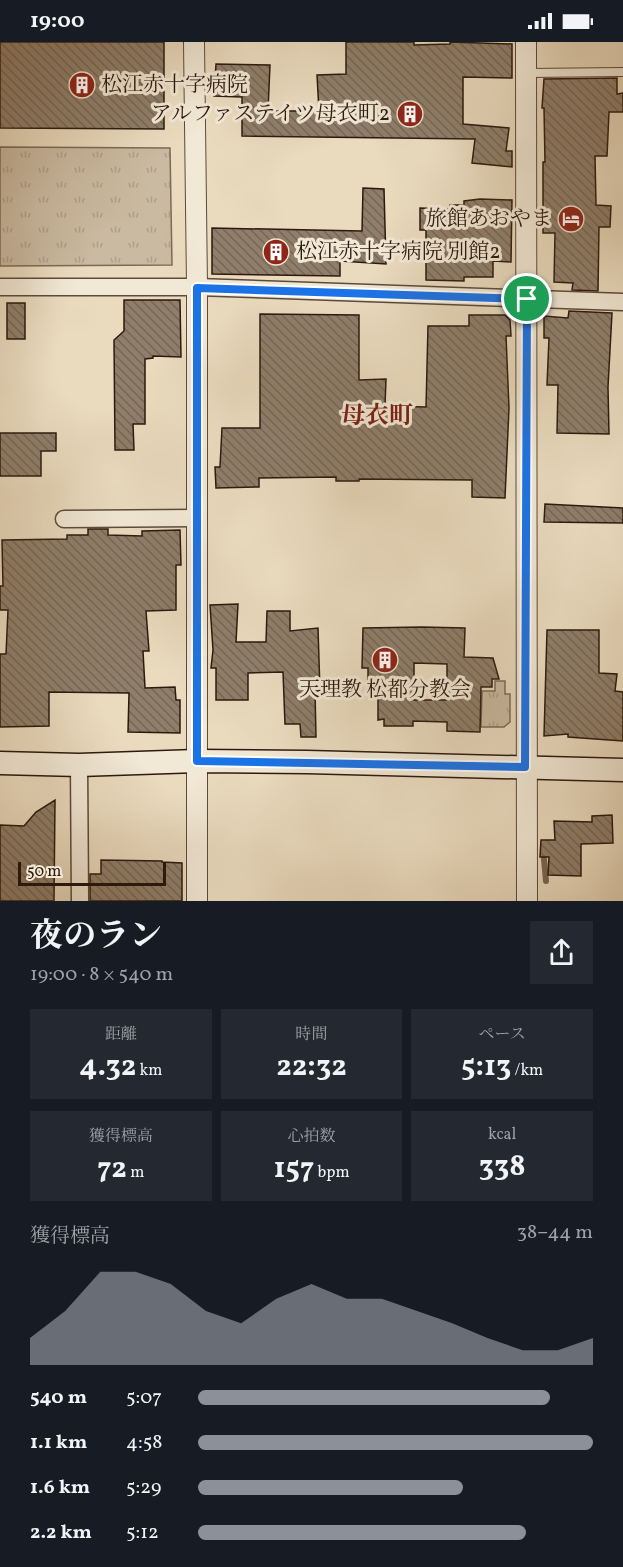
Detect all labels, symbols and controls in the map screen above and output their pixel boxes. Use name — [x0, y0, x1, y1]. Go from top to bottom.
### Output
text: 19:00 — [30, 6, 85, 37]
building icon: 松江赤十字病院 — [67, 70, 97, 100]
place label: 松江赤十字病院 — [101, 71, 248, 100]
building icon: アルファステイツ母衣町2 — [395, 99, 425, 129]
place label: アルファステイツ母衣町2 — [151, 100, 390, 129]
hotel icon: 旅館あおやま — [556, 204, 586, 234]
place label: 旅館あおやま — [426, 205, 552, 234]
building icon: 松江赤十字病院 別館2 — [261, 237, 291, 267]
place label: 松江赤十字病院 別館2 — [296, 238, 500, 267]
pin — [501, 273, 552, 324]
icon: arrive — [510, 282, 543, 315]
district label: 母衣町 — [341, 400, 413, 434]
building icon: 天理教 松都分教会 — [370, 645, 400, 675]
place label: 天理教 松都分教会 — [299, 676, 471, 705]
scale bar — [18, 859, 166, 887]
text: 50 m — [27, 861, 61, 883]
text: 夜のラン — [30, 915, 162, 961]
button: share — [530, 921, 593, 984]
text: 19:00 · 8 × 540 m — [30, 961, 173, 989]
text: 距離 — [105, 1024, 137, 1046]
text: 時間 — [295, 1024, 328, 1046]
text: ペース — [479, 1024, 526, 1046]
text: 4.32 — [79, 1046, 136, 1088]
text: 22:32 — [276, 1046, 347, 1088]
text: 5:13 — [461, 1046, 511, 1088]
text: km — [136, 1060, 162, 1082]
text: /km — [511, 1060, 543, 1082]
text: kcal — [488, 1124, 516, 1146]
text: 獲得標高 — [89, 1126, 153, 1148]
text: 心拍数 — [287, 1126, 336, 1148]
text: 338 — [479, 1146, 526, 1188]
text: 72 — [97, 1148, 127, 1190]
text: 157 — [273, 1148, 314, 1190]
text: m — [127, 1162, 144, 1184]
text: bpm — [314, 1162, 350, 1184]
text: 38–44 m — [517, 1219, 593, 1247]
text: 獲得標高 — [30, 1223, 110, 1251]
text: 540 m — [30, 1384, 87, 1412]
text: 5:07 — [126, 1384, 162, 1412]
text: 1.1 km — [30, 1429, 87, 1457]
text: 4:58 — [126, 1429, 162, 1457]
text: 1.6 km — [30, 1474, 90, 1502]
text: 5:29 — [126, 1474, 161, 1502]
text: 2.2 km — [30, 1519, 92, 1547]
text: 5:12 — [126, 1519, 159, 1547]

